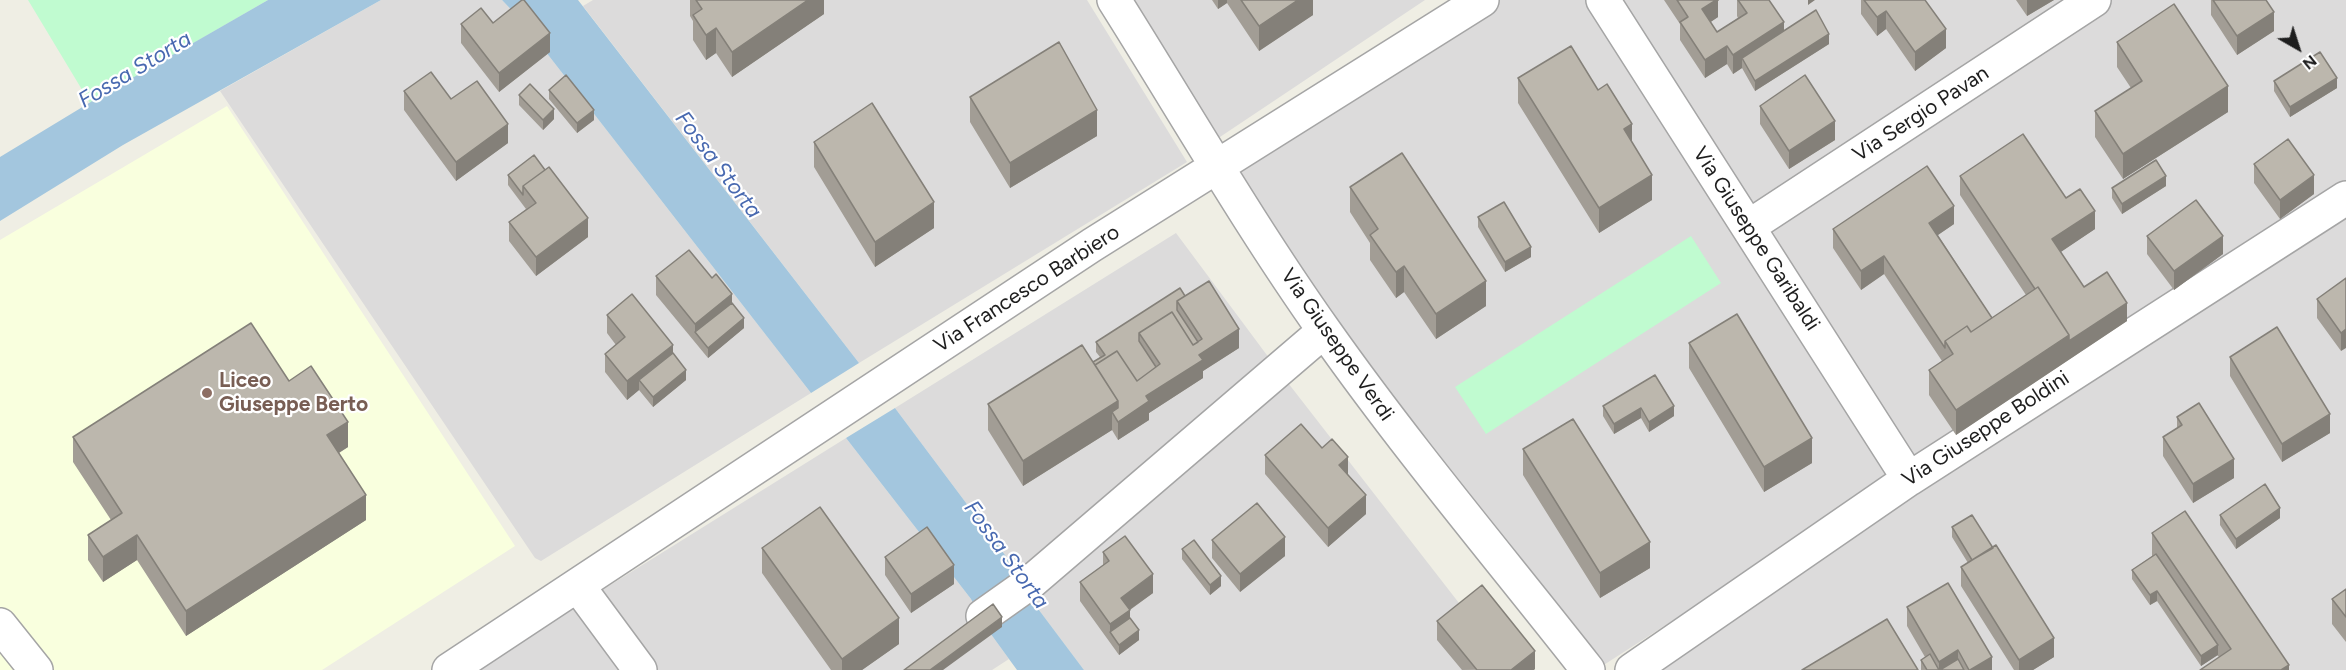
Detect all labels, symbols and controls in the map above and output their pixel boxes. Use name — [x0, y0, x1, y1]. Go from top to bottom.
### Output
north arrow — [2268, 18, 2328, 78]
water label: Fossa Storta — [74, 26, 196, 114]
text: N — [2299, 51, 2320, 74]
street label: Via Sergio Pavan — [1848, 61, 1994, 167]
water label: Fossa Storta — [669, 106, 767, 224]
street label: Via Giuseppe Garibaldi — [1687, 142, 1825, 336]
street label: Via Francesco Barbiero — [930, 220, 1124, 358]
street label: Via Giuseppe Verdi — [1275, 264, 1399, 426]
street label: Via Giuseppe Boldini — [1898, 366, 2074, 492]
place label: Liceo Giuseppe Berto — [219, 368, 368, 418]
marker: Liceo Giuseppe Berto — [200, 386, 214, 400]
water label: Fossa Storta — [958, 496, 1054, 614]

